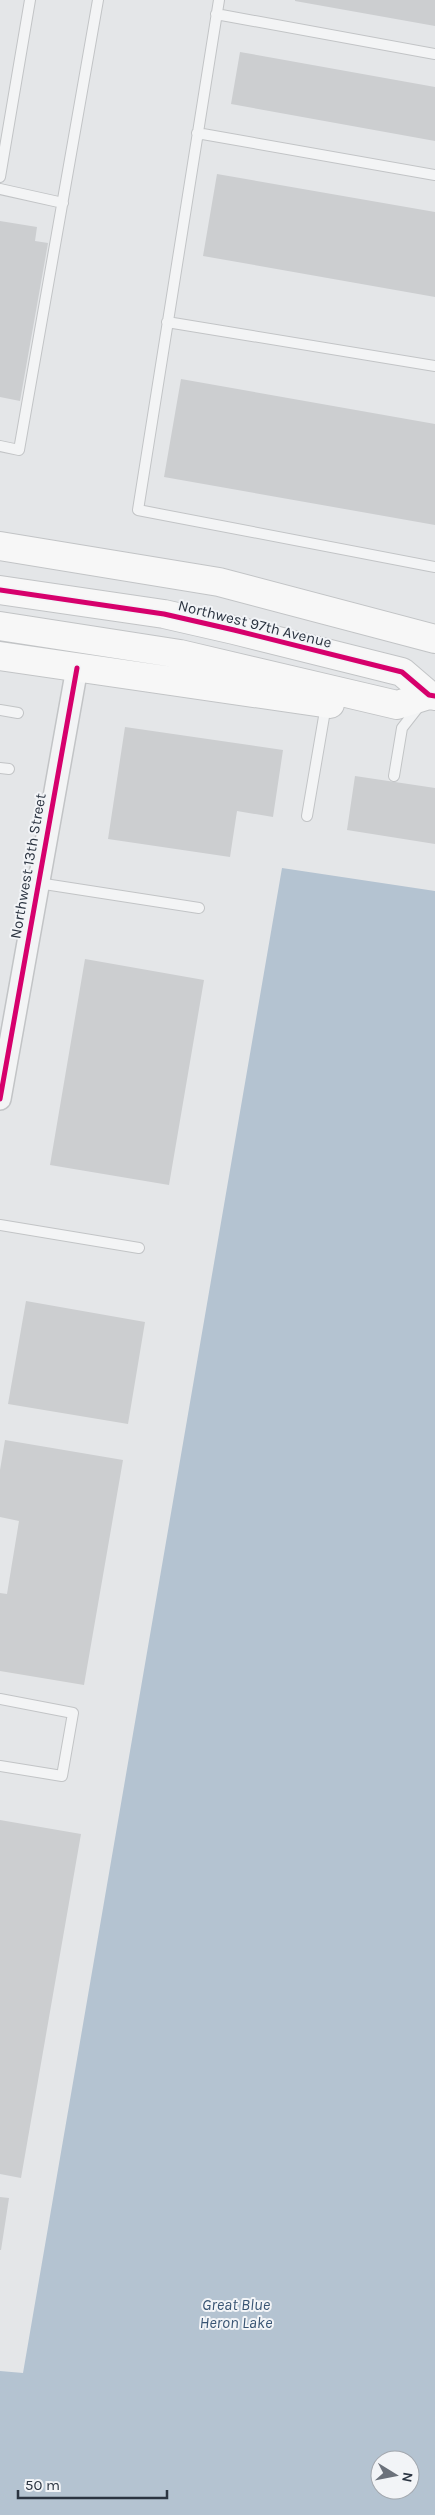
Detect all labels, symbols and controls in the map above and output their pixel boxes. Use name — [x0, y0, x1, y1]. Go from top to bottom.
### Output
street label: Northwest 97th Avenue — [176, 596, 334, 652]
street label: Northwest 13th Street — [6, 791, 50, 940]
water label: Great Blue Heron Lake — [200, 2295, 273, 2332]
north arrow — [370, 2450, 420, 2500]
scale bar — [18, 2468, 166, 2500]
text: N — [398, 2471, 417, 2484]
text: 50 m — [25, 2476, 60, 2494]

